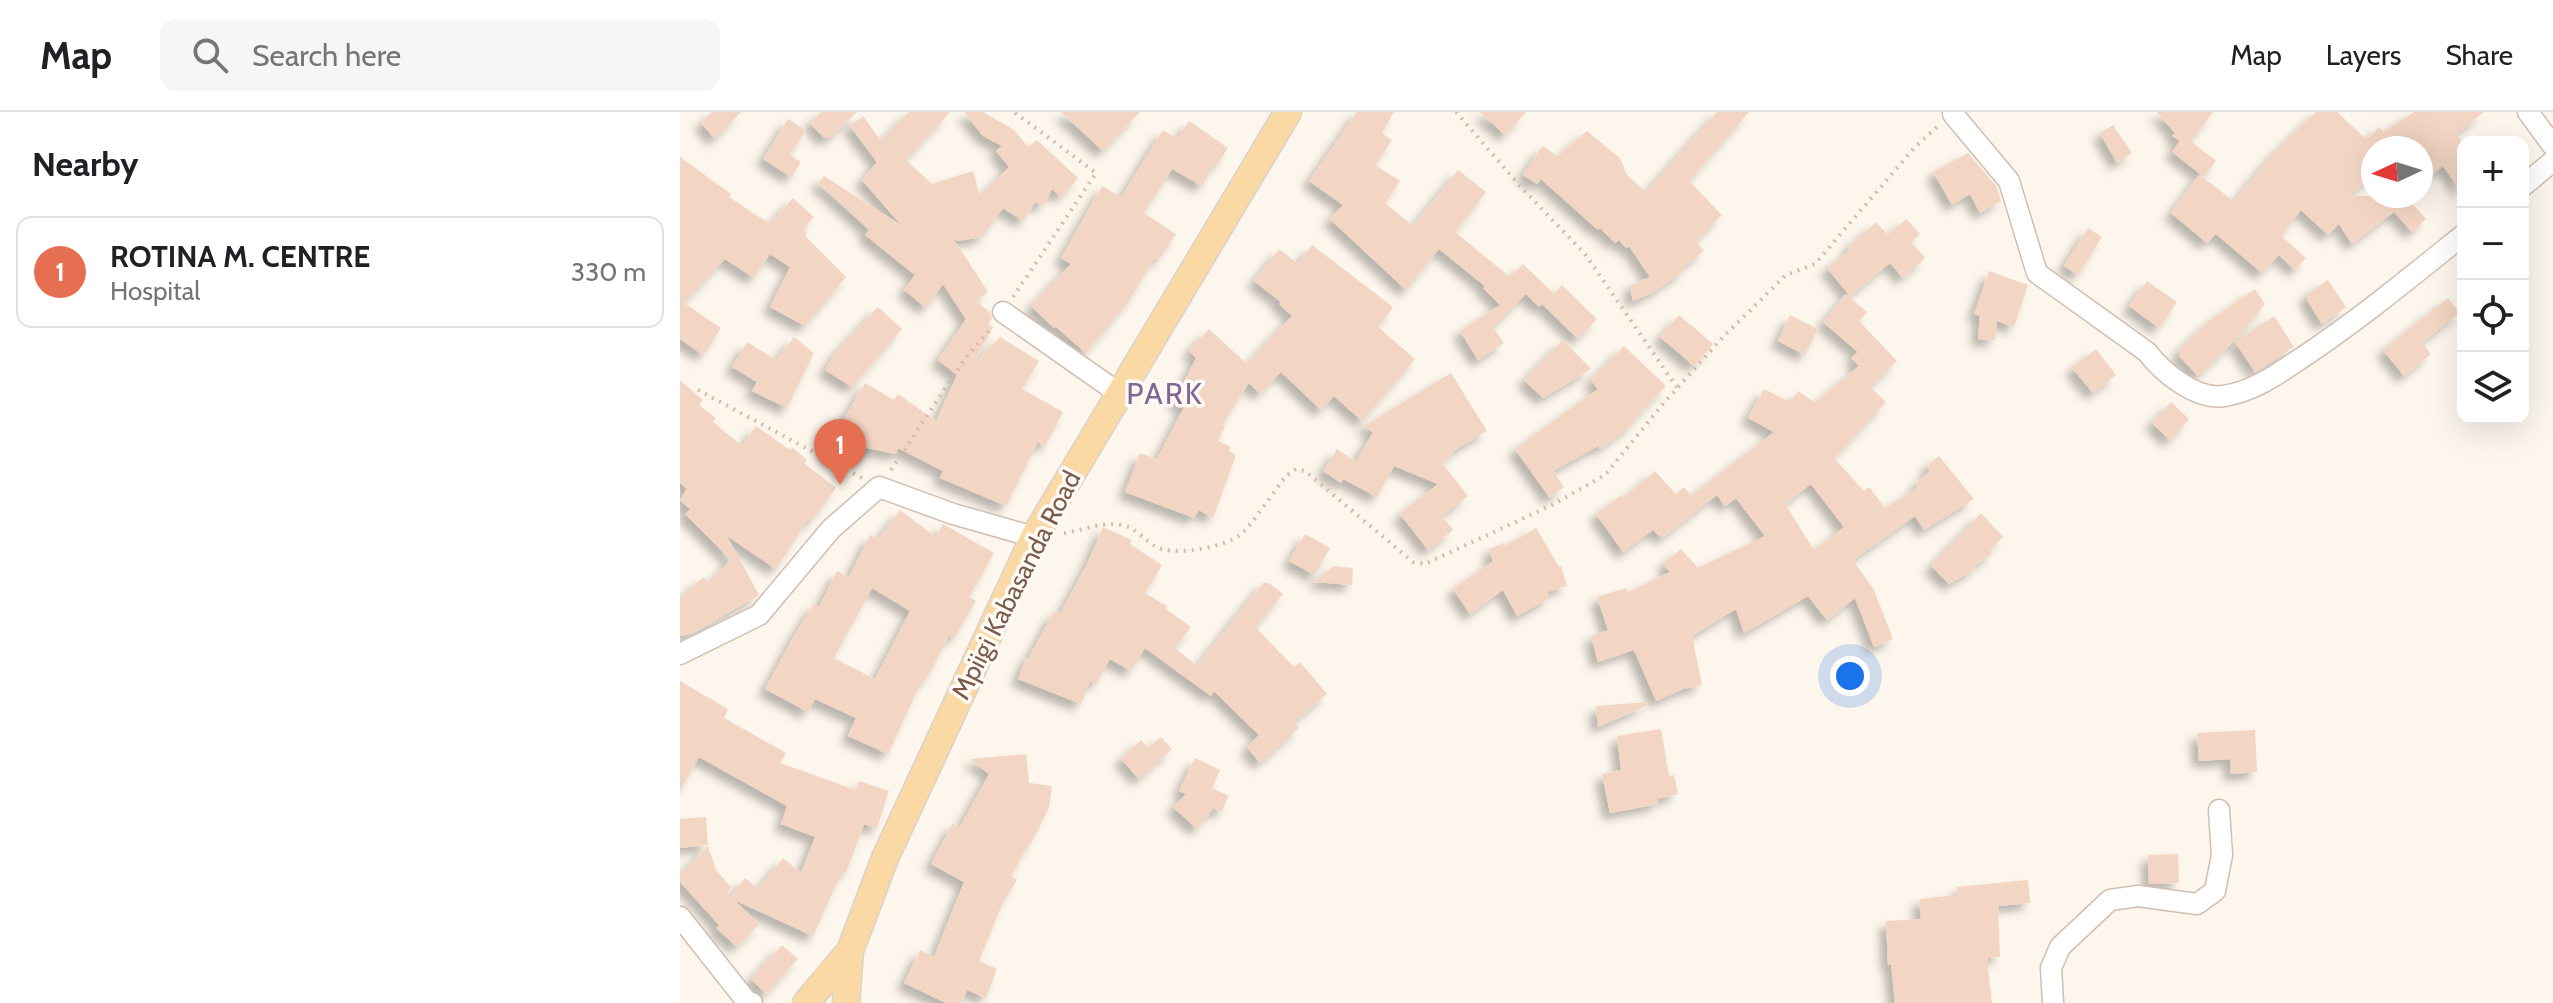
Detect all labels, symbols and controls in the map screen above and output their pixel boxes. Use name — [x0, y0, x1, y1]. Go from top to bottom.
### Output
search box — [160, 19, 720, 91]
text: Map — [40, 32, 112, 79]
icon: search — [188, 33, 232, 77]
text: Search here — [252, 37, 401, 74]
text: Map — [2230, 38, 2282, 72]
text: Layers — [2326, 38, 2401, 72]
text: Share — [2445, 38, 2513, 72]
north arrow — [2361, 136, 2433, 208]
map controls — [2457, 136, 2529, 424]
button: + — [2457, 136, 2529, 208]
text: Nearby — [32, 143, 139, 185]
button: − — [2457, 208, 2529, 280]
text: ROTINA M. CENTRE — [110, 238, 370, 275]
text: 1 — [55, 256, 65, 288]
text: 330 m — [571, 256, 646, 288]
text: Hospital — [110, 275, 200, 307]
button: locate — [2457, 280, 2529, 352]
button: layers — [2457, 352, 2529, 424]
district label: PARK — [1126, 375, 1204, 412]
pin: 1 — [814, 419, 866, 485]
street label: Mpiigi Kabasanda Road — [944, 465, 1088, 705]
your location — [1830, 656, 1870, 696]

